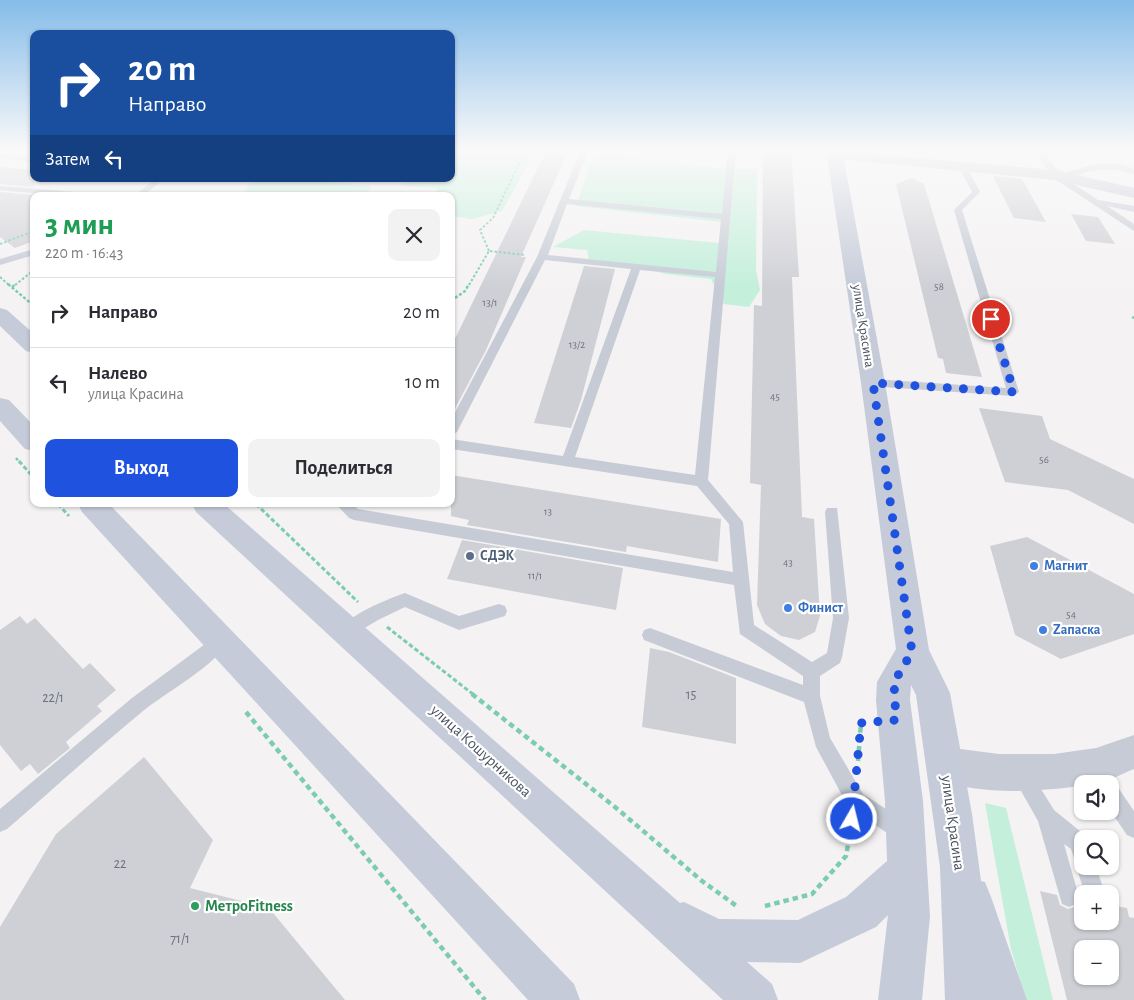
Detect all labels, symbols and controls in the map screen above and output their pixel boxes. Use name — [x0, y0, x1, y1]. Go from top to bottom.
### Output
icon: right — [45, 50, 110, 115]
text: 20 m — [128, 52, 196, 87]
text: Направо — [128, 93, 206, 115]
icon: left — [100, 145, 128, 173]
text: Затем — [45, 150, 90, 169]
button: close — [388, 209, 440, 261]
text: 3 мин — [45, 210, 114, 240]
text: 220 m · 16:43 — [45, 245, 123, 261]
house number: 58 — [934, 281, 944, 292]
street label: улица Красина — [849, 283, 877, 369]
house number: 13/1 — [482, 297, 498, 308]
pin — [970, 298, 1012, 340]
icon: right — [45, 299, 73, 327]
text: Направо — [88, 303, 158, 322]
text: 20 m — [403, 303, 440, 322]
icon: arrive — [977, 305, 1005, 333]
house number: 13/2 — [569, 339, 585, 350]
text: Налево — [88, 364, 147, 383]
icon: left — [45, 369, 73, 397]
text: 10 m — [405, 373, 440, 392]
text: улица Красина — [88, 386, 184, 402]
house number: 45 — [770, 391, 780, 402]
button: Выход — [45, 439, 238, 497]
button: Поделиться — [248, 439, 440, 497]
house number: 56 — [1039, 454, 1049, 465]
house number: 13 — [544, 506, 553, 517]
place label: СДЭК — [480, 549, 514, 563]
marker: СДЭК — [464, 550, 476, 562]
house number: 43 — [783, 557, 793, 568]
place label: Магнит — [1044, 559, 1088, 573]
marker: Магнит — [1028, 560, 1040, 572]
house number: 11/1 — [528, 570, 542, 581]
place label: Финист — [798, 601, 844, 615]
marker: Финист — [782, 602, 794, 614]
house number: 54 — [1066, 609, 1076, 620]
place label: Zапаска — [1053, 623, 1101, 637]
marker: Zапаска — [1037, 624, 1049, 636]
house number: 15 — [686, 688, 696, 702]
house number: 22/1 — [42, 691, 64, 705]
street label: улица Кошурникова — [426, 701, 534, 801]
street label: улица Красина — [937, 773, 968, 872]
map controls — [1074, 775, 1119, 985]
button: sound — [1074, 775, 1119, 820]
position arrow — [825, 792, 877, 844]
button: search — [1074, 830, 1119, 875]
house number: 22 — [114, 857, 126, 871]
button: + — [1074, 885, 1119, 930]
place label: МетроFitness — [205, 898, 293, 914]
marker: МетроFitness — [189, 900, 201, 912]
house number: 71/1 — [170, 932, 190, 946]
button: − — [1074, 940, 1119, 985]

